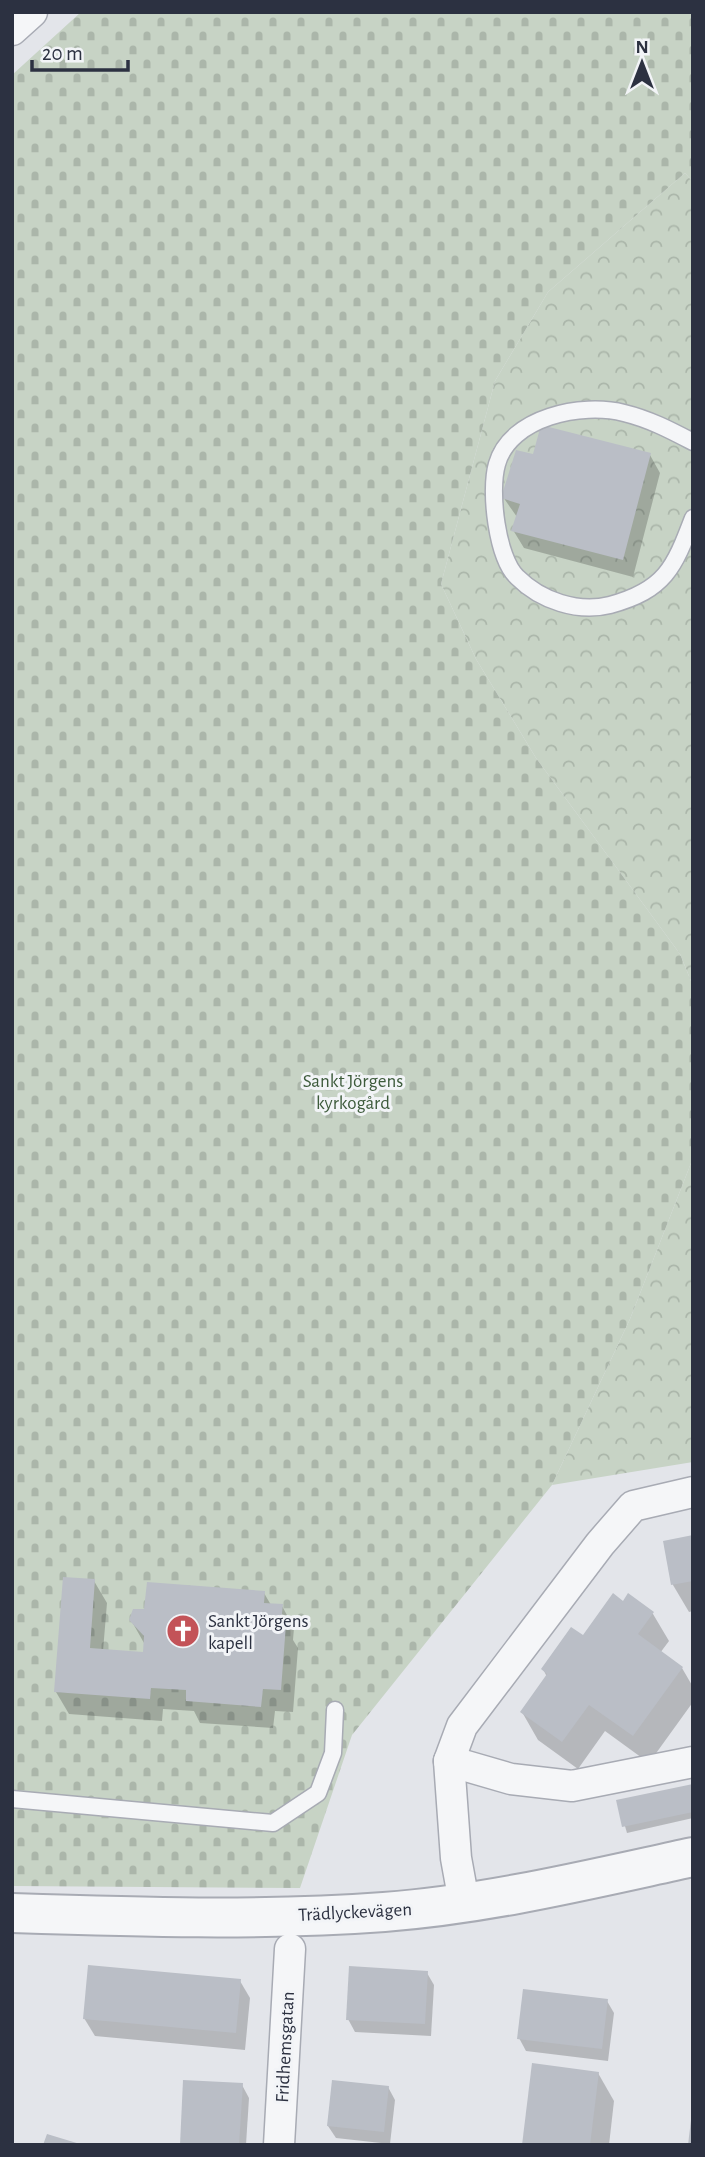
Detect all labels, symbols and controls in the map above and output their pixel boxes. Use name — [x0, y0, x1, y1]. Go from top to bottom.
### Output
scale bar — [32, 28, 128, 72]
north arrow — [607, 28, 677, 98]
text: N — [635, 38, 649, 57]
text: 20 m — [42, 43, 83, 64]
park label: Sankt Jörgens kyrkogård — [303, 1072, 403, 1113]
church icon: Sankt Jörgens kapell — [164, 1612, 202, 1650]
place label: Sankt Jörgens kapell — [208, 1612, 308, 1653]
street label: Trädlyckevägen — [298, 1900, 412, 1925]
street label: Fridhemsgatan — [273, 1991, 298, 2103]

